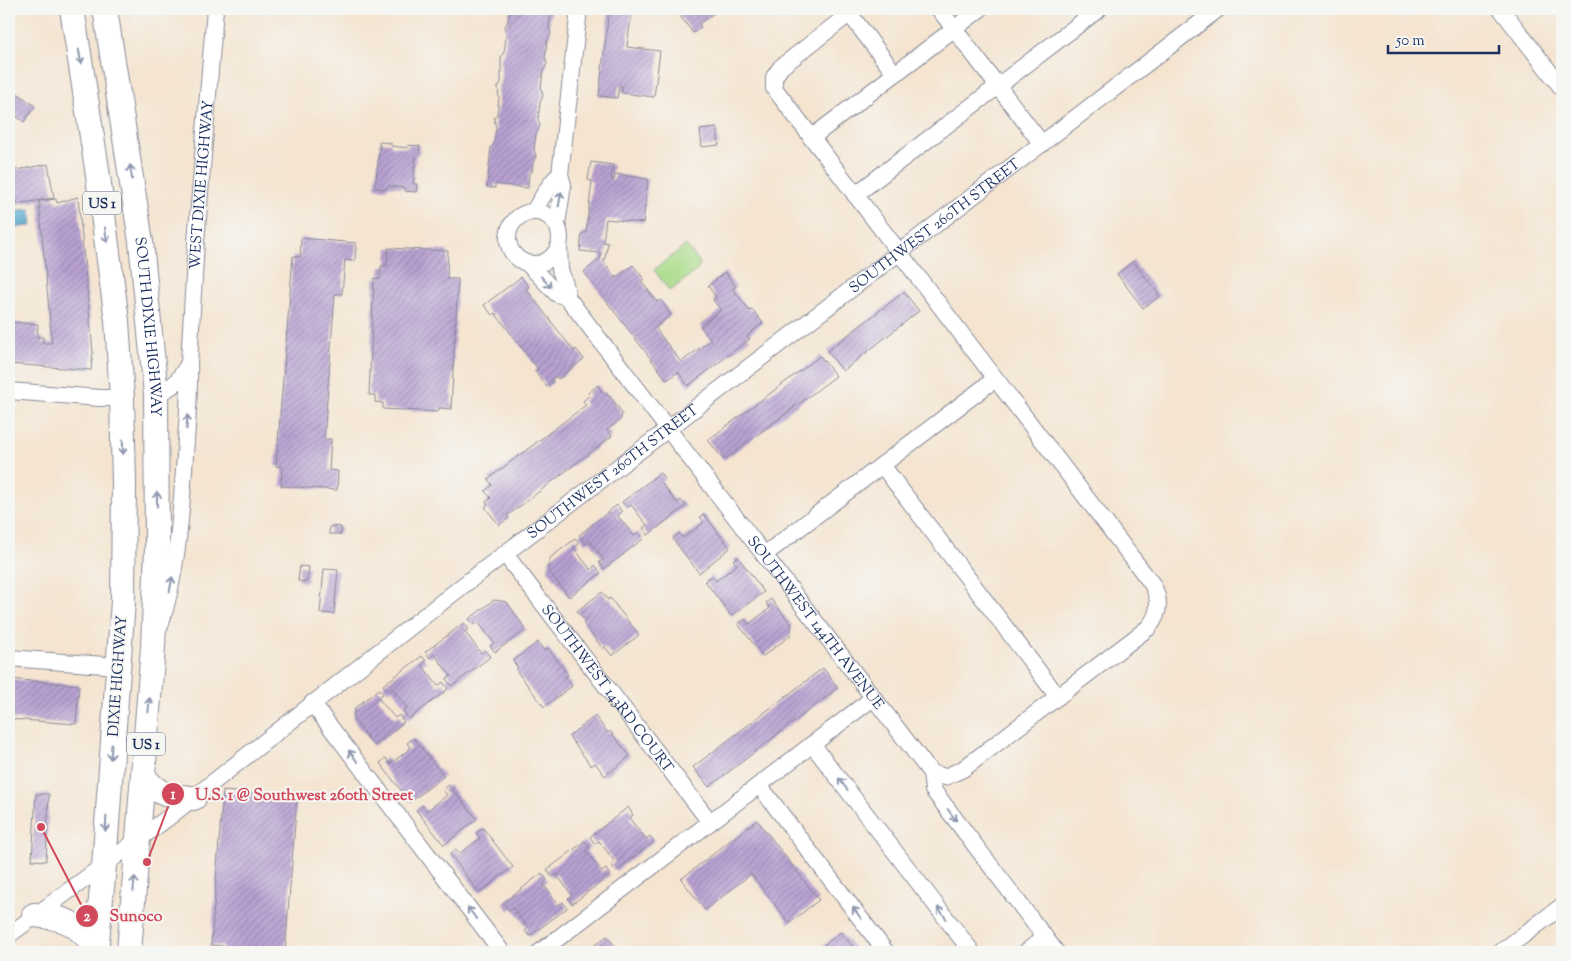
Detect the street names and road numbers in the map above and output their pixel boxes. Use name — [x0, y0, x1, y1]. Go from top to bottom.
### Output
street label: WEST DIXIE HIGHWAY — [185, 99, 220, 270]
street label: SOUTHWEST 260TH STREET — [845, 154, 1026, 299]
road number: US 1 — [83, 192, 121, 214]
street label: SOUTH DIXIE HIGHWAY — [128, 235, 165, 417]
street label: SOUTHWEST 260TH STREET — [523, 400, 704, 545]
street label: SOUTHWEST 144TH AVENUE — [741, 532, 888, 715]
street label: SOUTHWEST 143RD COURT — [535, 601, 678, 778]
street label: DIXIE HIGHWAY — [104, 615, 133, 737]
road number: US 1 — [127, 732, 165, 756]

